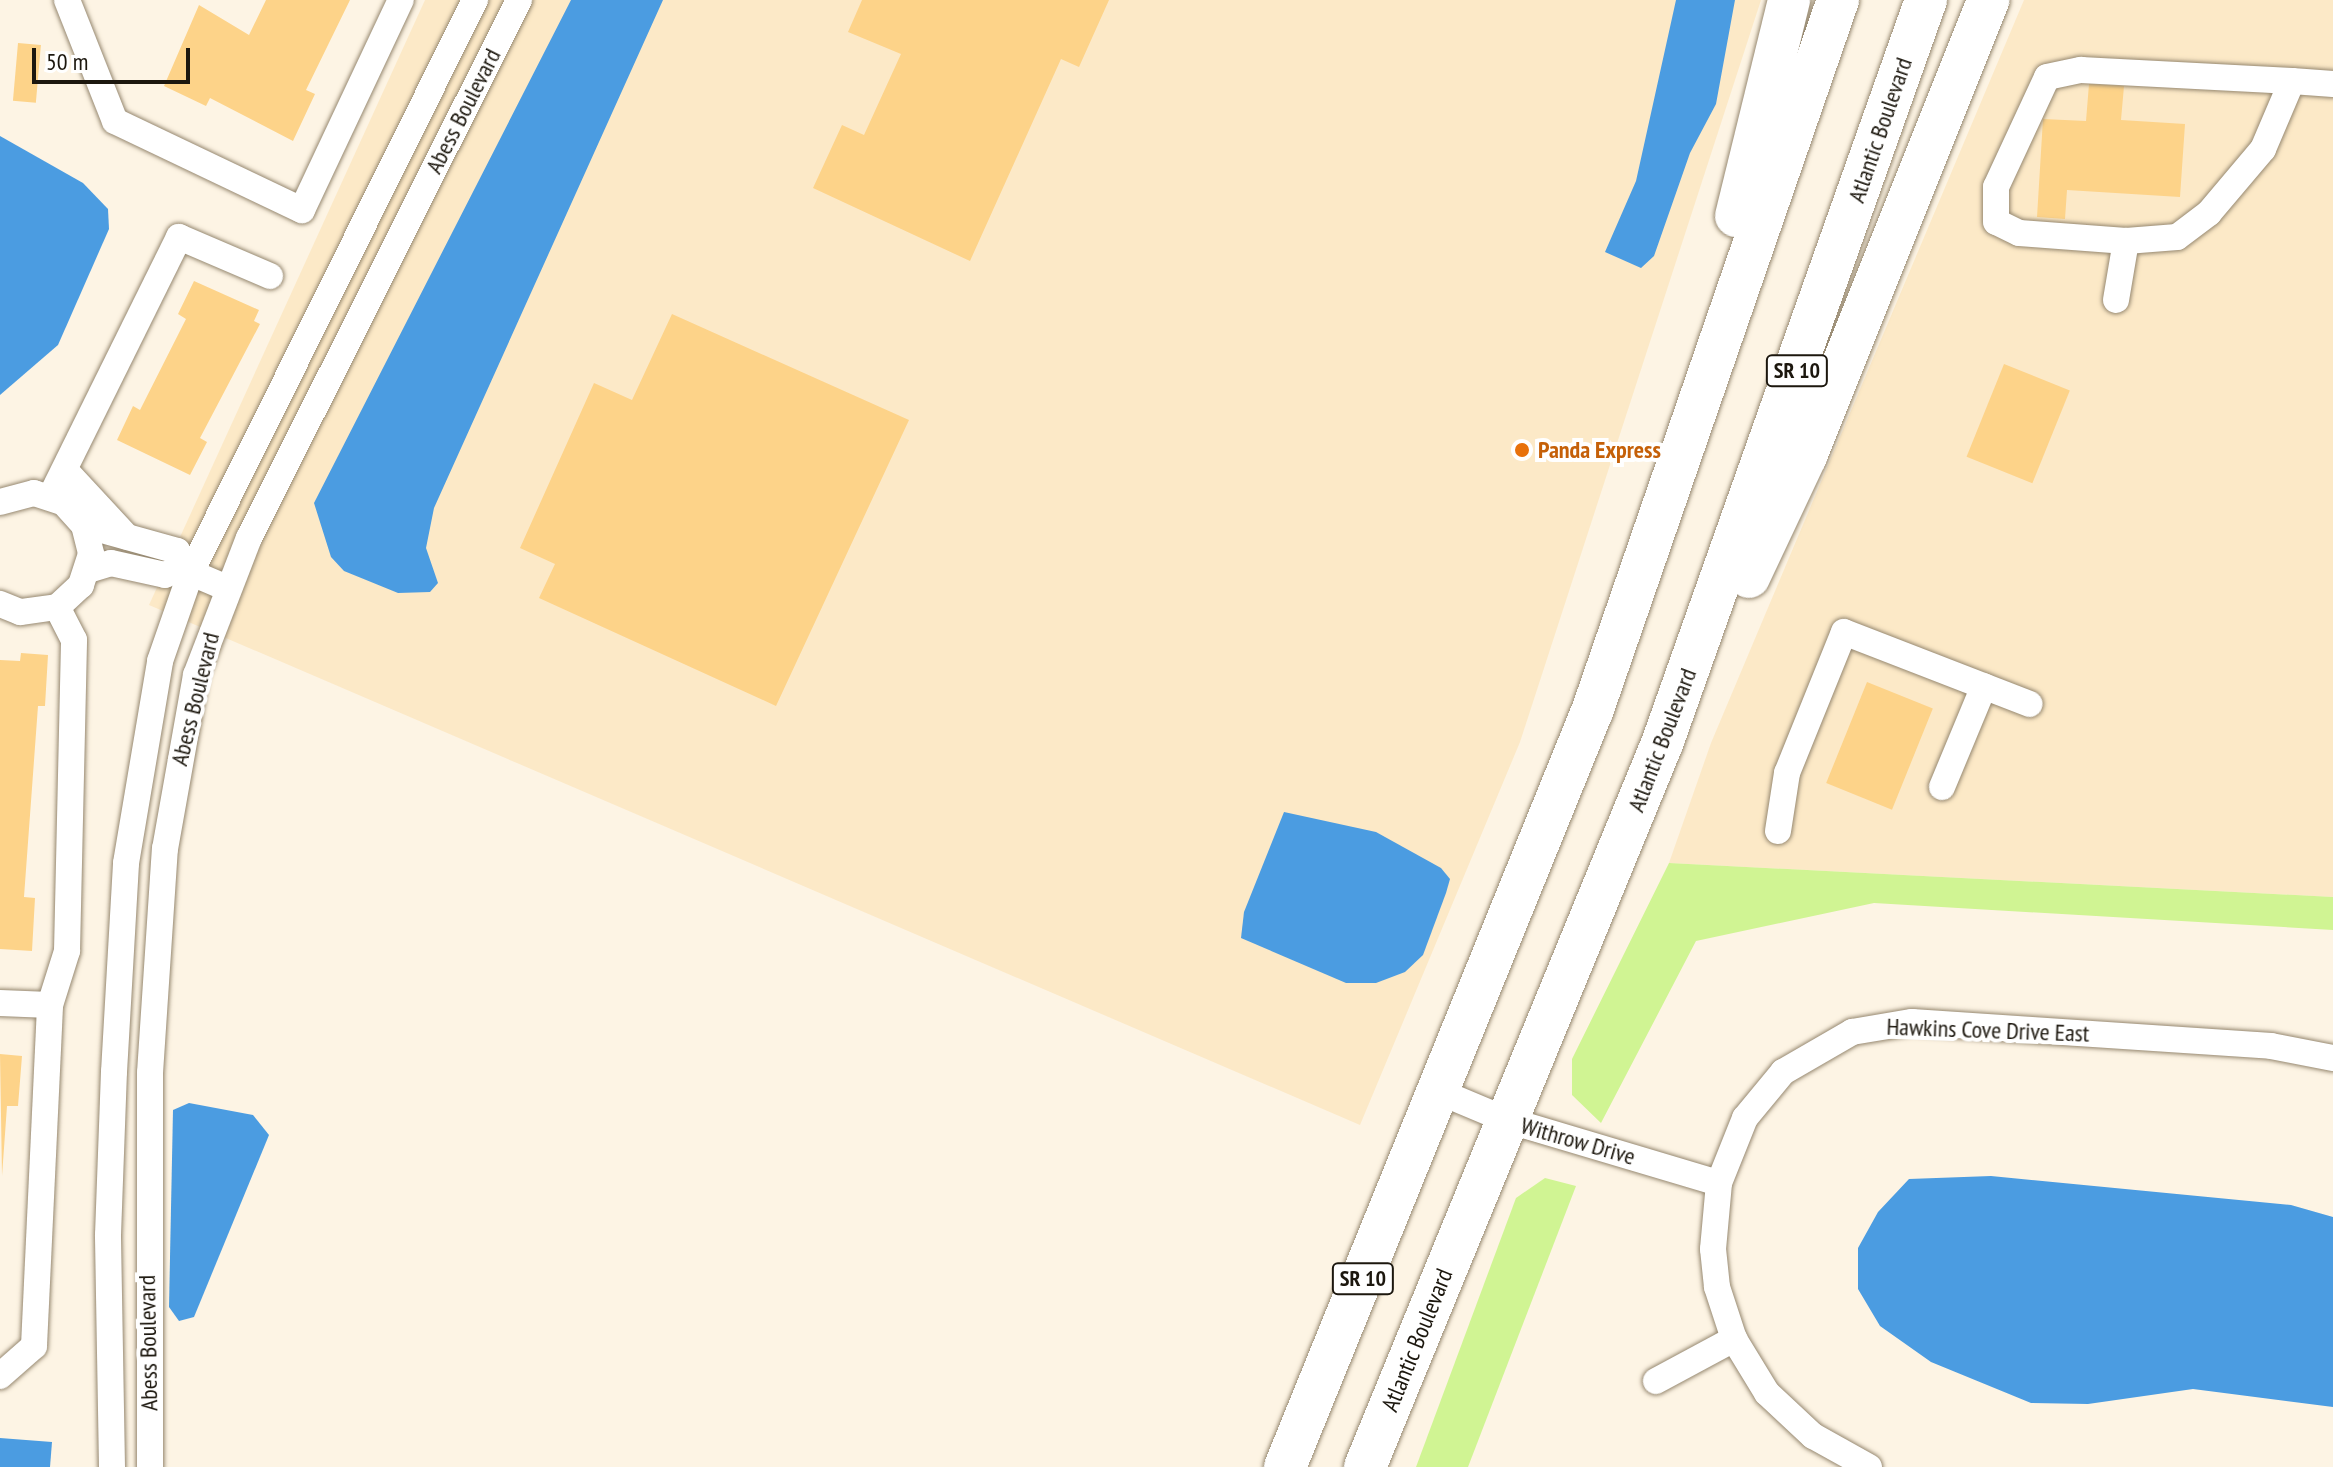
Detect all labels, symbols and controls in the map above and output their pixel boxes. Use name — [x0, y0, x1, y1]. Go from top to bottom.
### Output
scale bar — [36, 32, 194, 82]
street label: Abess Boulevard — [419, 44, 507, 178]
text: 50 m — [46, 46, 88, 77]
street label: Atlantic Boulevard — [1842, 54, 1918, 206]
road number: SR 10 — [1765, 353, 1829, 389]
place label: Panda Express — [1538, 436, 1661, 464]
marker: Panda Express — [1513, 441, 1531, 459]
street label: Abess Boulevard — [165, 630, 225, 768]
street label: Atlantic Boulevard — [1621, 664, 1703, 816]
street label: Hawkins Cove Drive East — [1886, 1012, 2090, 1048]
street label: Withrow Drive — [1517, 1111, 1639, 1171]
road number: SR 10 — [1331, 1261, 1395, 1297]
street label: Atlantic Boulevard — [1375, 1264, 1459, 1416]
street label: Abess Boulevard — [132, 1275, 164, 1411]

